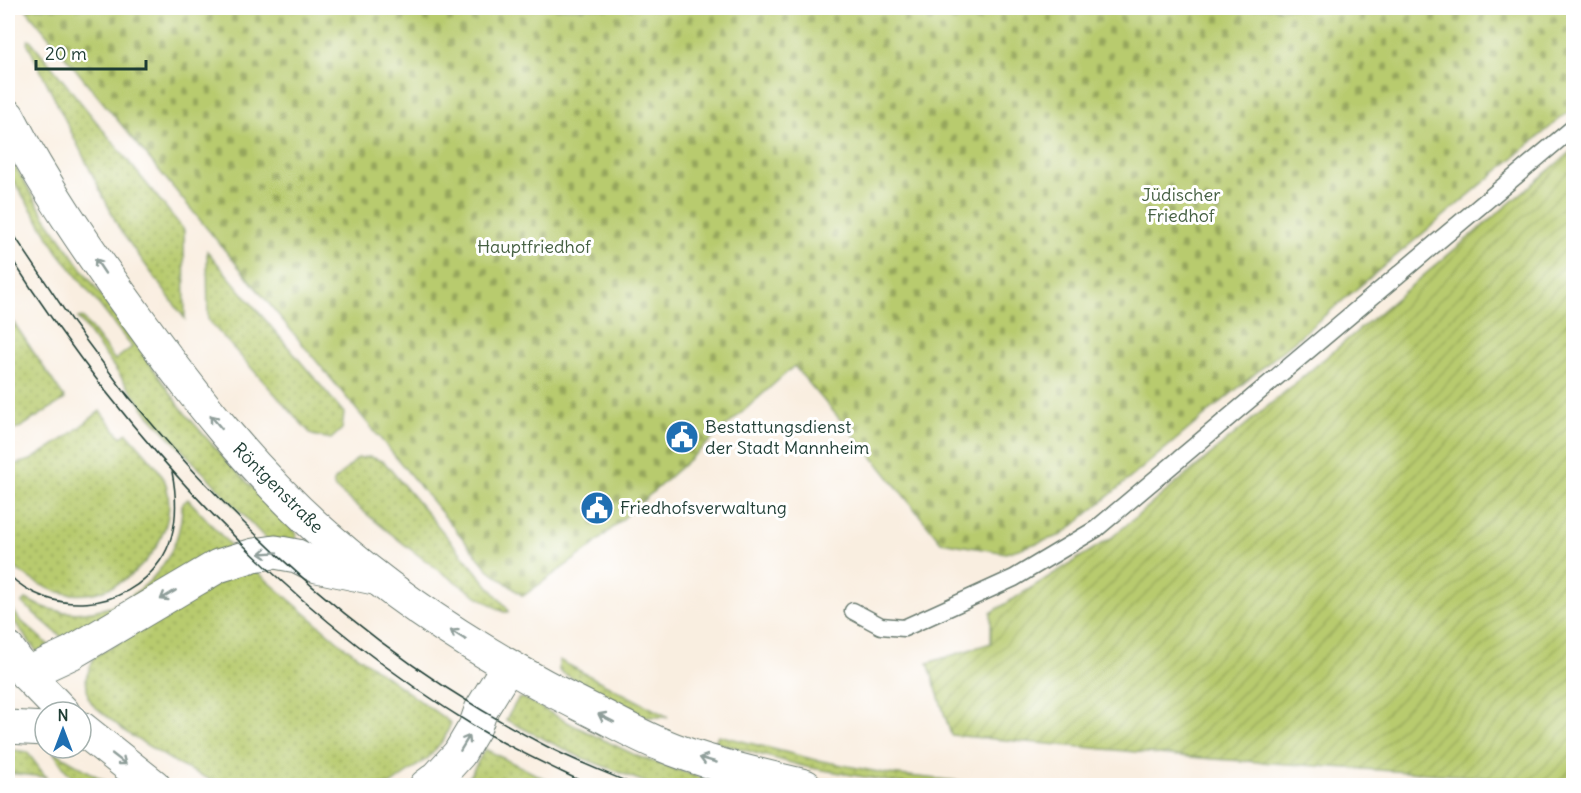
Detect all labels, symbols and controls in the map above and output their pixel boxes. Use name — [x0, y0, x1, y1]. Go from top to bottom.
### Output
scale bar — [36, 33, 146, 71]
text: 20 m — [45, 42, 87, 65]
park label: Jüdischer Friedhof — [1142, 183, 1221, 227]
park label: Hauptfriedhof — [477, 235, 592, 258]
one-way arrow — [93, 258, 105, 275]
one-way arrow — [210, 414, 223, 430]
place label: Bestattungsdienst der Stadt Mannheim — [705, 415, 869, 459]
public building icon: Bestattungsdienst der Stadt Mannheim — [664, 419, 700, 455]
street label: Röntgenstraße — [228, 437, 329, 538]
public building icon: Friedhofsverwaltung — [579, 490, 615, 526]
place label: Friedhofsverwaltung — [620, 496, 787, 519]
one-way arrow — [259, 548, 279, 559]
one-way arrow — [160, 590, 177, 602]
one-way arrow — [450, 629, 467, 641]
north arrow — [33, 700, 93, 760]
text: N — [57, 705, 69, 725]
one-way arrow — [598, 712, 616, 723]
one-way arrow — [460, 735, 472, 752]
one-way arrow — [111, 752, 127, 765]
one-way arrow — [699, 754, 718, 765]

